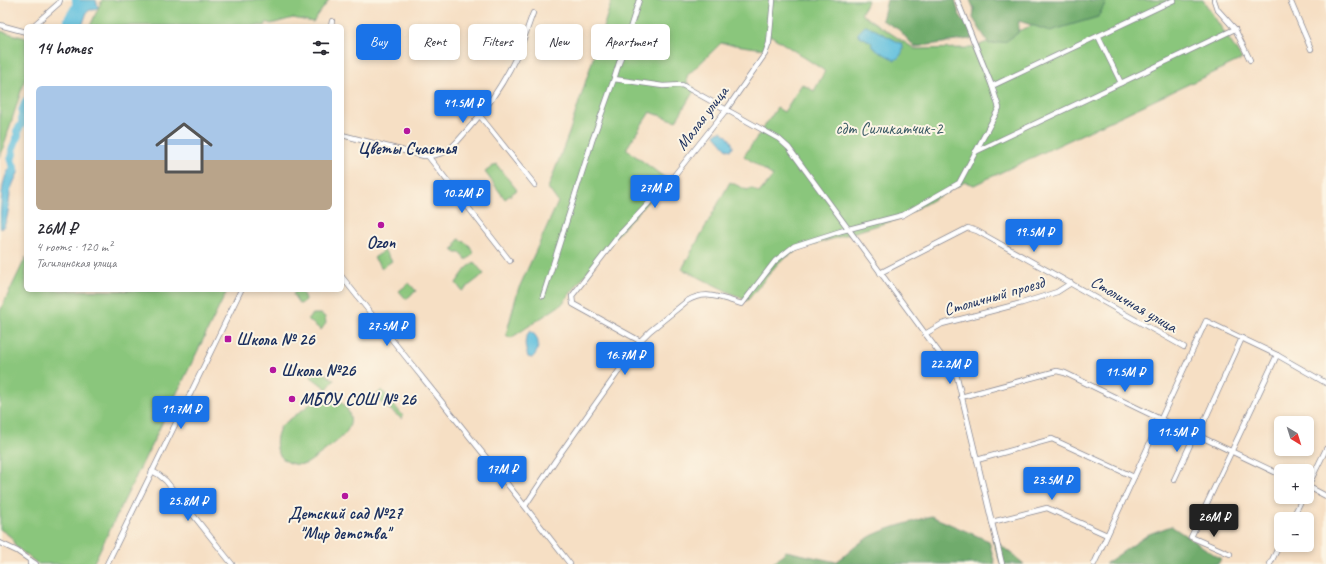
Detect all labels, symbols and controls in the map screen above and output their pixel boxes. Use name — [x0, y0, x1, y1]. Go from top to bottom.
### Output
chip: Buy — [356, 24, 401, 60]
chip: Rent — [409, 24, 460, 60]
chip: Filters — [468, 24, 527, 60]
chip: New — [535, 24, 583, 60]
chip: Apartment — [591, 24, 670, 60]
icon: filters — [310, 37, 332, 59]
text: 14 homes — [36, 38, 92, 59]
street label: Малая улица — [671, 80, 734, 154]
pin: 41.5M ₽ — [426, 90, 500, 124]
text: 41.5M ₽ — [443, 95, 483, 111]
icon: home — [148, 112, 220, 184]
park label: сдт Силикатчик-2 — [835, 118, 944, 139]
marker: Цветы Счастья — [402, 126, 412, 136]
place label: Цветы Счастья — [358, 138, 457, 159]
pin: 27M ₽ — [627, 175, 683, 209]
pin: 10.2M ₽ — [425, 180, 499, 214]
text: 27M ₽ — [640, 180, 671, 196]
text: 10.2M ₽ — [442, 185, 482, 201]
text: 26M ₽ — [36, 218, 77, 239]
pin: 19.5M ₽ — [997, 219, 1071, 253]
marker: Ozon — [376, 220, 386, 230]
text: 19.5M ₽ — [1014, 224, 1054, 240]
place label: Ozon — [367, 232, 396, 253]
text: 4 rooms · 120 m² — [36, 239, 112, 255]
text: Тагилинская улица — [36, 255, 116, 271]
street label: Столичный проезд — [941, 271, 1049, 320]
street label: Столичная улица — [1087, 271, 1182, 338]
pin: 27.5M ₽ — [350, 313, 424, 347]
text: 27.5M ₽ — [367, 318, 407, 334]
place label: Школа № 26 — [236, 329, 315, 350]
marker: Школа № 26 — [223, 334, 233, 344]
pin: 16.7M ₽ — [588, 342, 662, 376]
text: 16.7M ₽ — [605, 347, 645, 363]
pin: 22.2M ₽ — [913, 351, 987, 385]
text: 22.2M ₽ — [930, 356, 970, 372]
pin: 11.5M ₽ — [1088, 359, 1162, 393]
place label: Школа №26 — [281, 360, 356, 381]
text: 11.5M ₽ — [1105, 364, 1145, 380]
marker: Школа №26 — [268, 365, 278, 375]
place label: МБОУ СОШ № 26 — [300, 389, 417, 410]
marker: МБОУ СОШ № 26 — [287, 394, 297, 404]
pin: 11.7M ₽ — [144, 396, 218, 430]
text: 11.7M ₽ — [161, 401, 201, 417]
north arrow — [1274, 416, 1314, 456]
map controls — [1274, 416, 1314, 552]
pin: 11.5M ₽ — [1140, 419, 1214, 453]
text: 11.5M ₽ — [1157, 424, 1197, 440]
pin: 17M ₽ — [474, 456, 530, 490]
text: 17M ₽ — [487, 461, 518, 477]
button: + — [1274, 464, 1314, 504]
pin: 23.5M ₽ — [1015, 467, 1089, 501]
text: 23.5M ₽ — [1032, 472, 1072, 488]
pin: 25.8M ₽ — [151, 488, 225, 522]
marker: Детский сад №27 "Мир детства" — [340, 491, 350, 501]
text: 25.8M ₽ — [168, 493, 208, 509]
place label: Детский сад №27 "Мир детства" — [288, 503, 404, 544]
pin: 26M ₽ — [1186, 504, 1242, 538]
text: 26M ₽ — [1198, 509, 1230, 525]
button: − — [1274, 512, 1314, 552]

